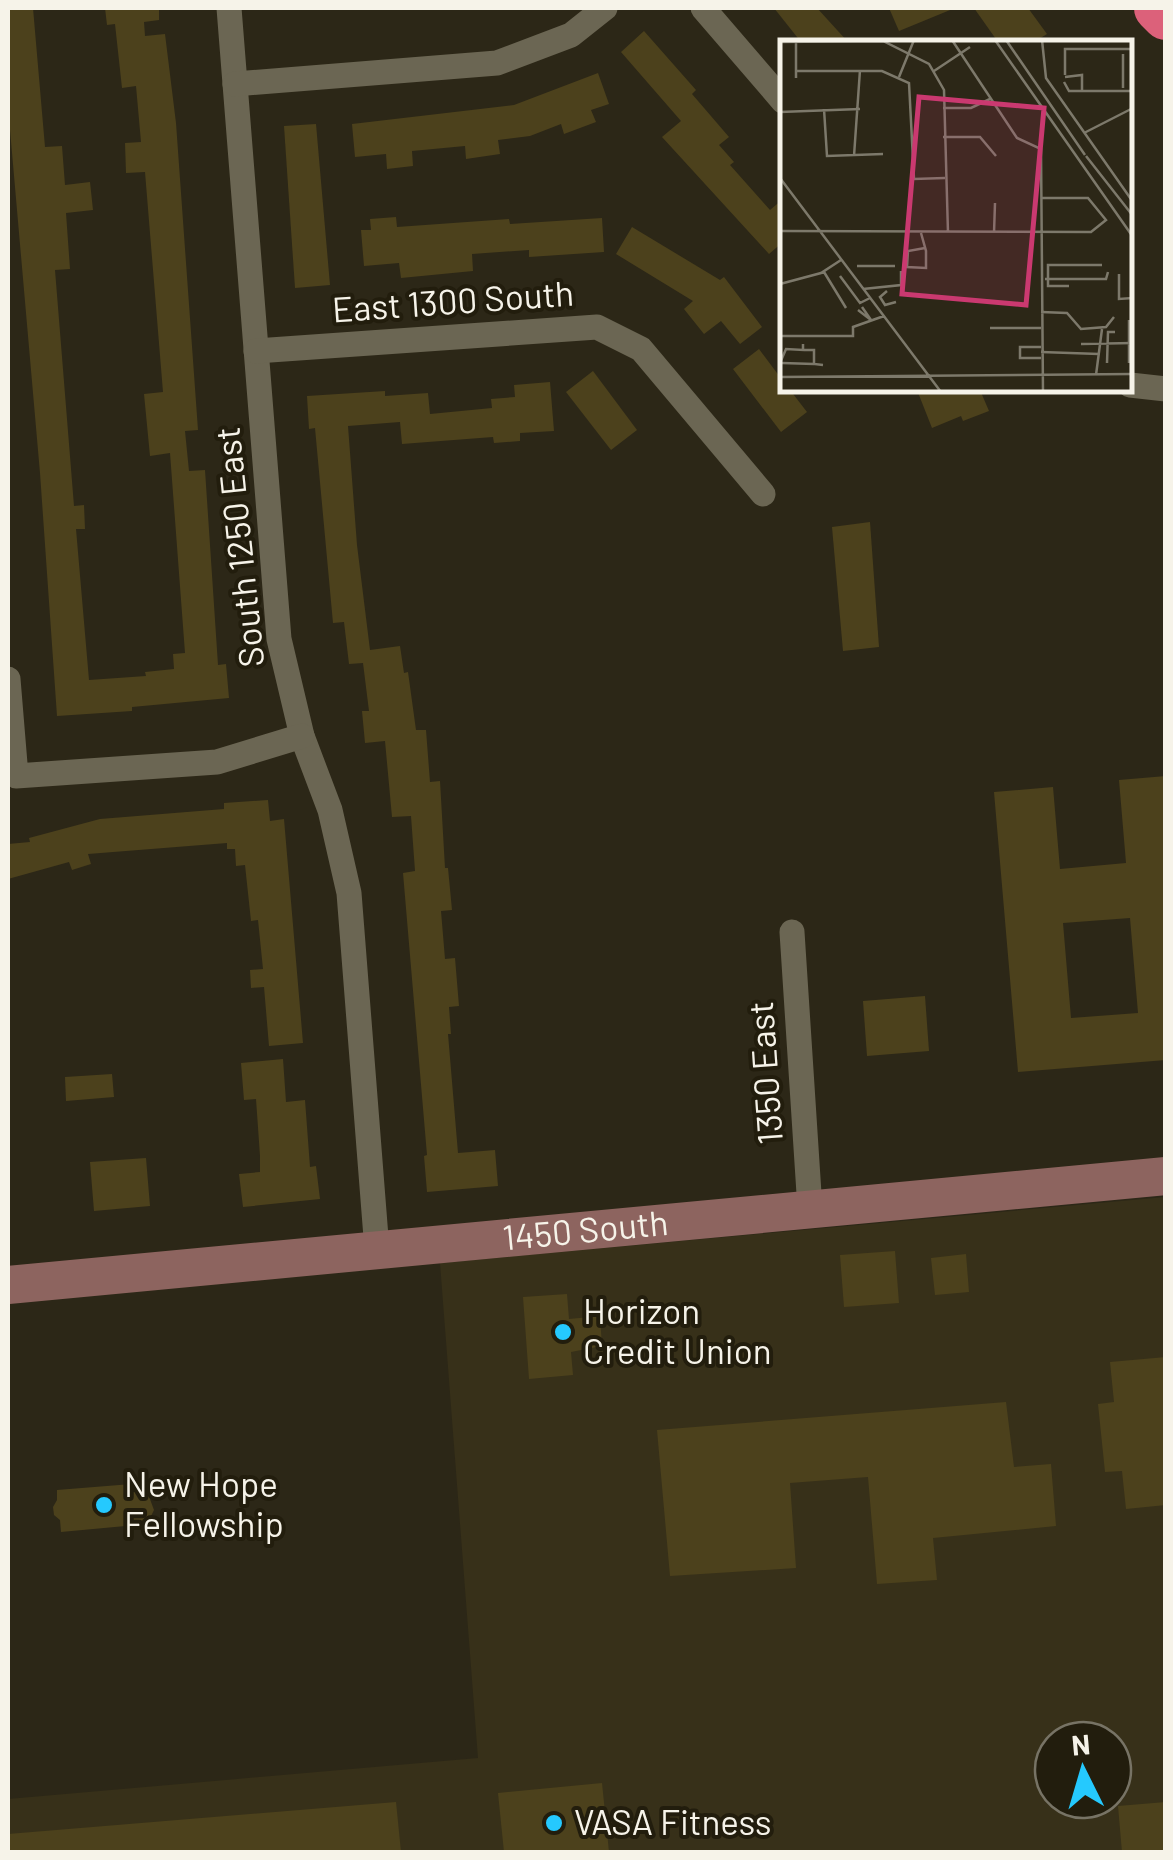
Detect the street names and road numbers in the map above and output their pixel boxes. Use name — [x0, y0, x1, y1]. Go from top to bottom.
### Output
street label: East 1300 South — [331, 271, 575, 329]
street label: South 1250 East — [205, 425, 272, 669]
street label: 1350 East — [738, 1000, 790, 1146]
street label: 1450 South — [501, 1200, 670, 1257]

